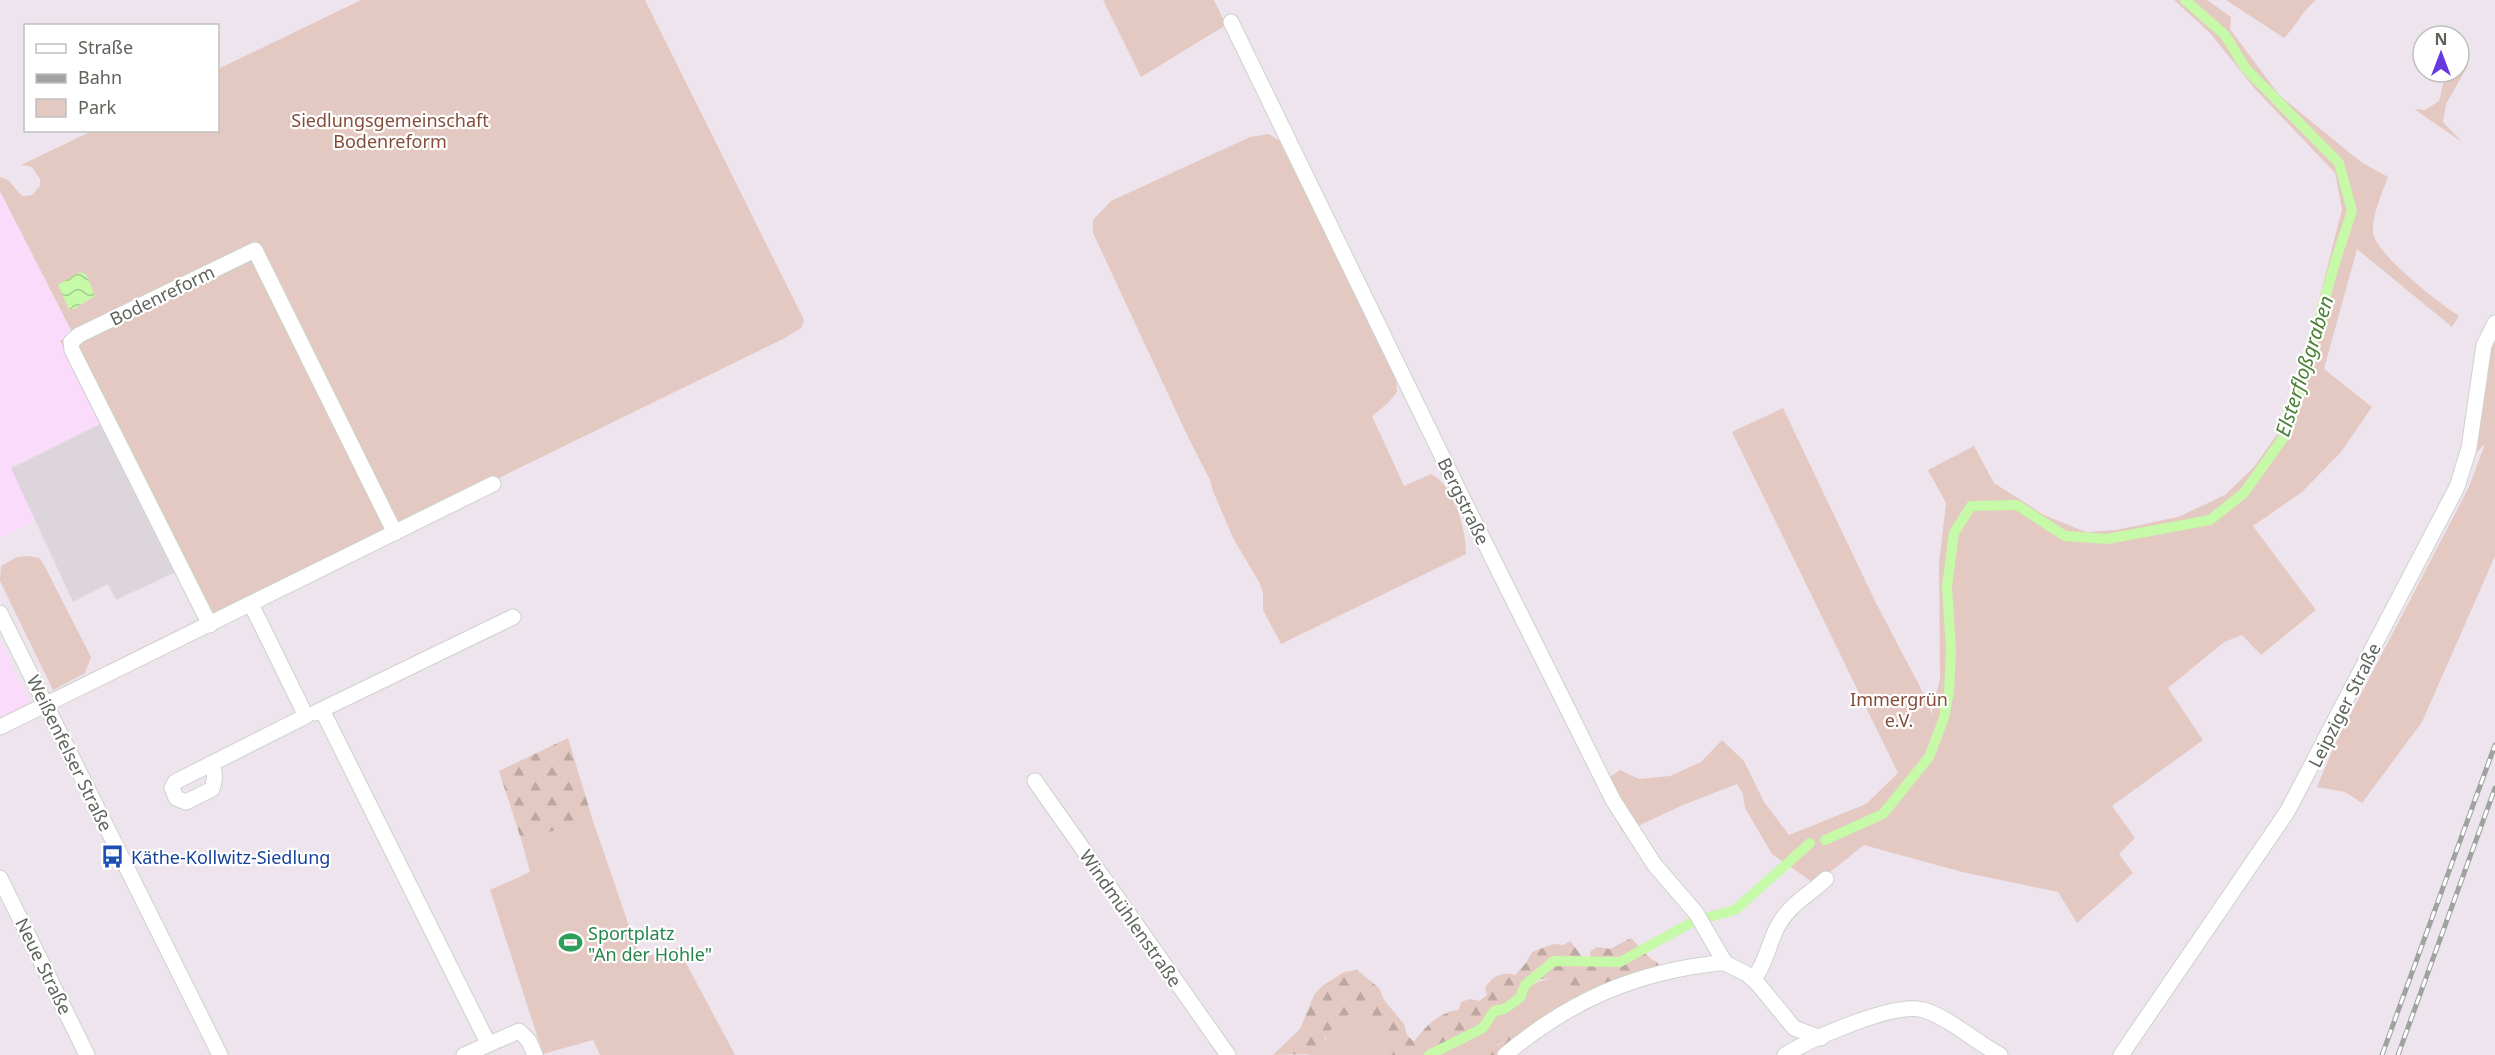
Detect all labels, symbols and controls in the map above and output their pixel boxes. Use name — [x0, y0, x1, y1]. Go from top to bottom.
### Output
legend — [24, 24, 219, 132]
north arrow — [2411, 24, 2471, 84]
text: N — [2434, 28, 2448, 50]
text: Straße — [78, 35, 133, 59]
text: Bahn — [78, 65, 122, 89]
text: Park — [78, 95, 116, 119]
park label: Siedlungsgemeinschaft Bodenreform — [291, 108, 489, 153]
street label: Bodenreform — [106, 259, 218, 331]
water label: Elsterfloßgraben — [2268, 292, 2340, 440]
street label: Bergstraße — [1433, 454, 1495, 548]
street label: Leipziger Straße — [2302, 639, 2386, 771]
street label: Weißenfelser Straße — [22, 671, 118, 835]
park label: Immergrün e.V. — [1850, 687, 1948, 732]
bus stop icon: Käthe-Kollwitz-Siedlung — [100, 844, 126, 870]
place label: Käthe-Kollwitz-Siedlung — [131, 845, 330, 869]
street label: Windmühlenstraße — [1075, 845, 1187, 991]
street label: Neue Straße — [10, 914, 78, 1018]
place label: Sportplatz "An der Hohle" — [588, 921, 712, 966]
sports icon: Sportplatz "An der Hohle" — [557, 930, 583, 956]

